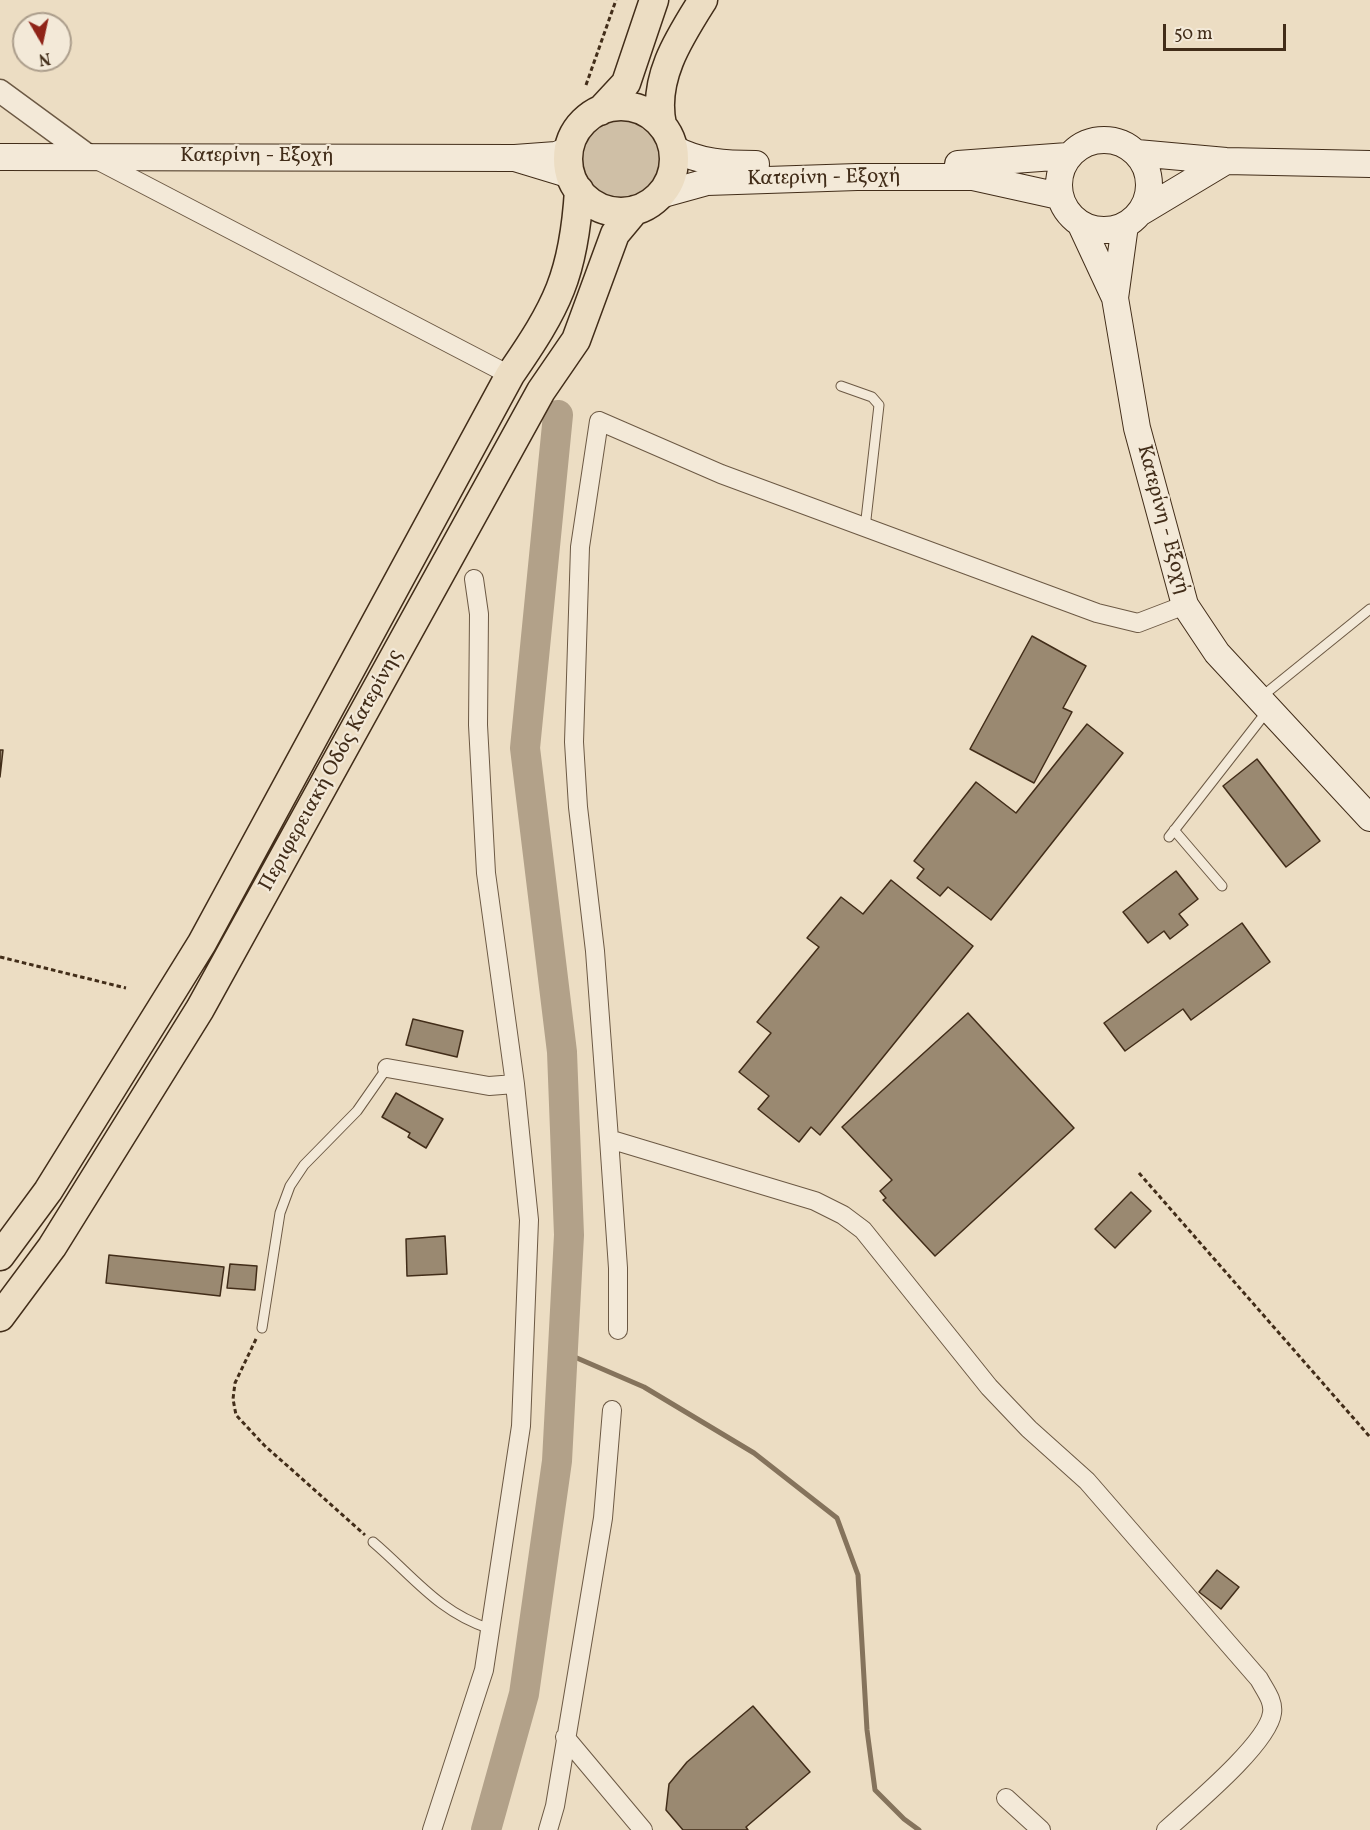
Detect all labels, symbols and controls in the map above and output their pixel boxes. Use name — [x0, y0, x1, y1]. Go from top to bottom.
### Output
north arrow — [12, 12, 72, 72]
scale bar — [1166, 12, 1289, 50]
text: 50 m — [1174, 22, 1213, 47]
text: N — [37, 46, 52, 70]
street label: Κατερίνη - Εξοχή — [180, 144, 334, 170]
street label: Κατερίνη - Εξοχή — [747, 165, 901, 193]
street label: Κατερίνη - Εξοχή — [1130, 442, 1194, 598]
street label: Περιφερειακή Οδός Κατερίνης — [255, 646, 409, 896]

